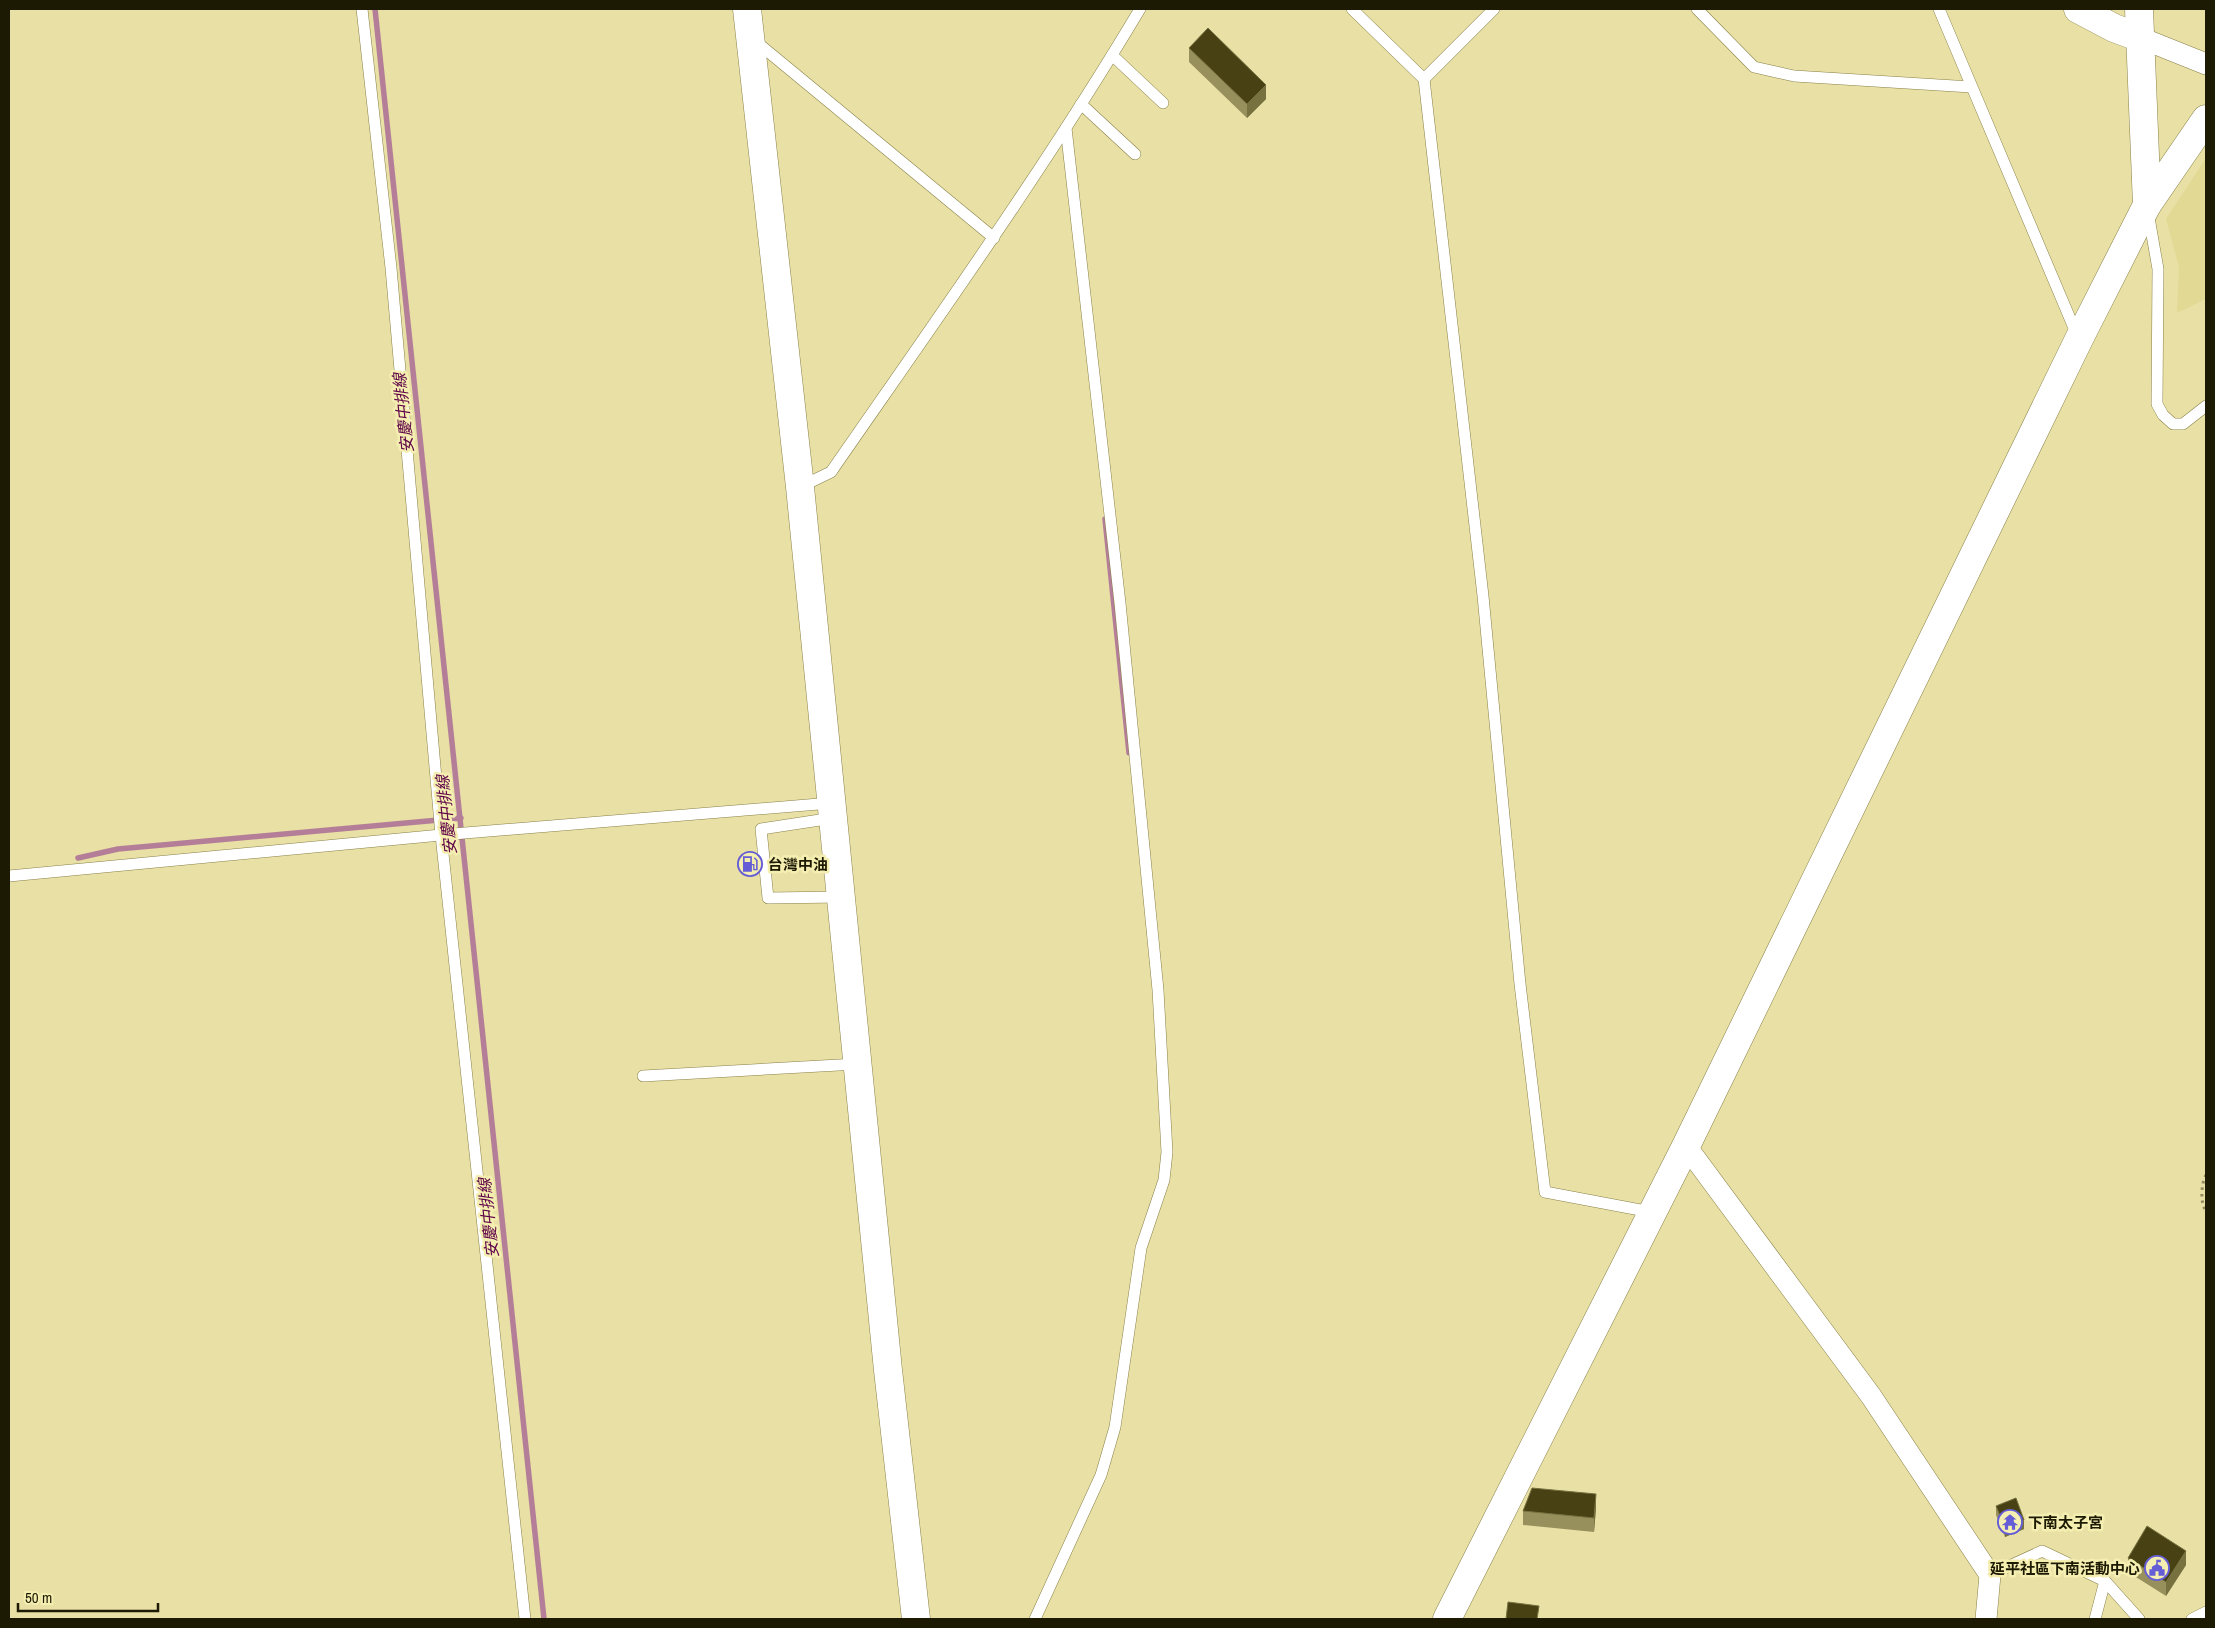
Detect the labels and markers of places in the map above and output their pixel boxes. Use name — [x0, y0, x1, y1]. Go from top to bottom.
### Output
fuel station icon: 台灣中油 — [737, 851, 763, 877]
place label: 台灣中油 — [768, 854, 828, 875]
temple icon: 下南太子宮 — [1997, 1509, 2023, 1535]
place label: 下南太子宮 — [2028, 1512, 2103, 1533]
public building icon: 延平社區下南活動中心 — [2144, 1555, 2170, 1581]
place label: 延平社區下南活動中心 — [1990, 1558, 2140, 1579]

